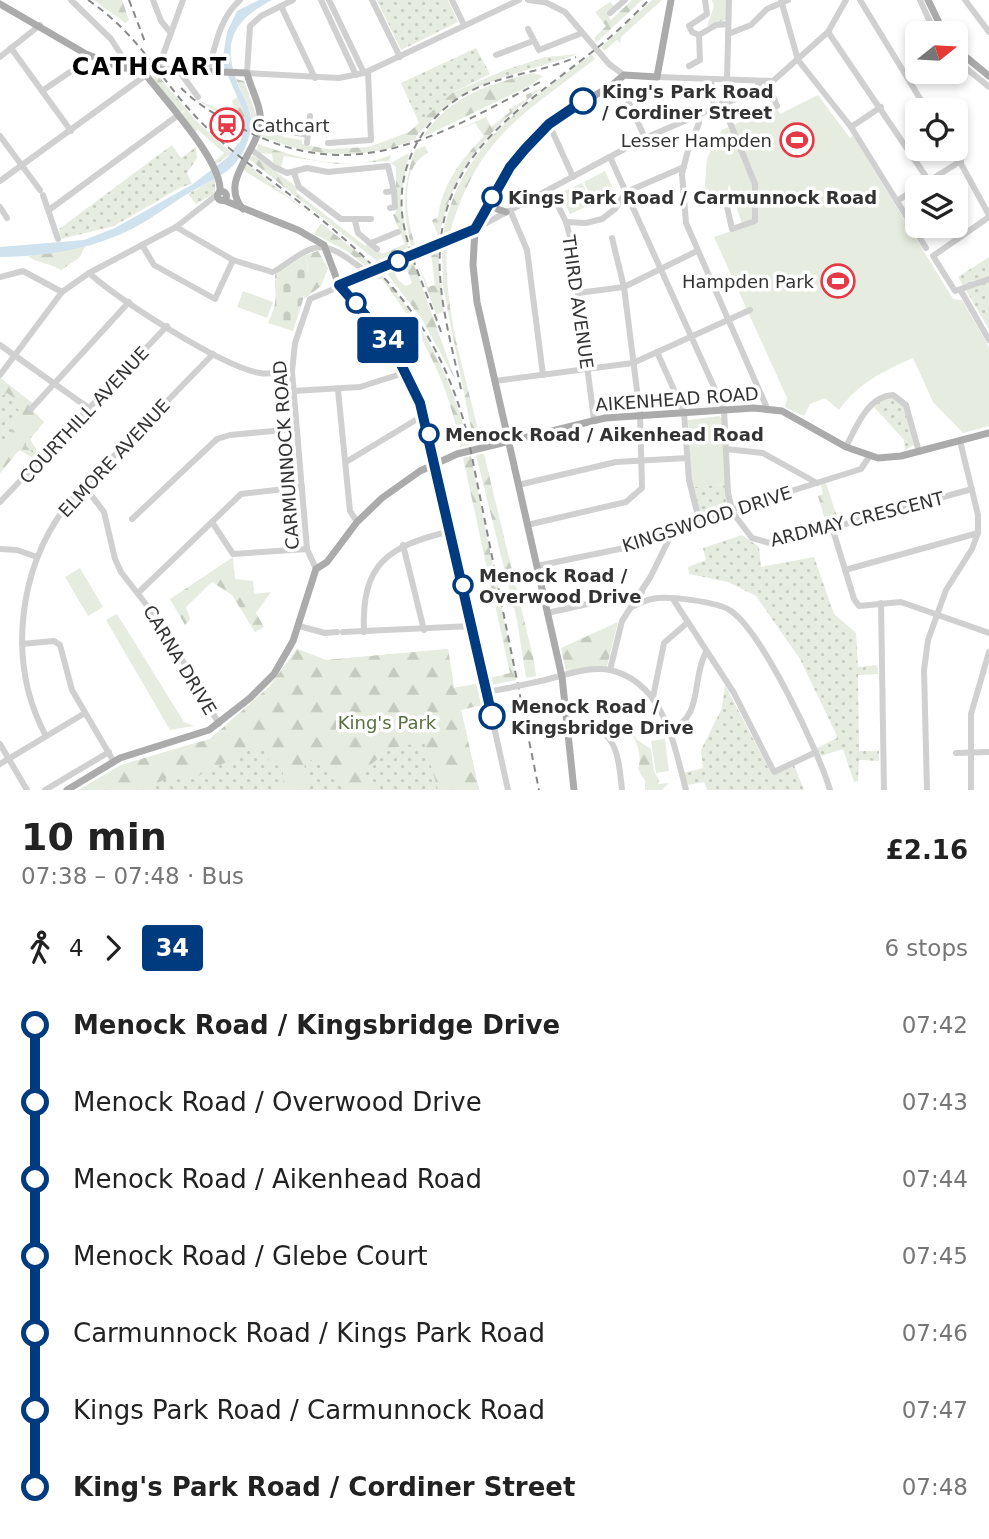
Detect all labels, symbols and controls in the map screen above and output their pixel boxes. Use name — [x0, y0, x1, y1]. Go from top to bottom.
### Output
north arrow — [905, 21, 968, 84]
map controls — [905, 21, 968, 238]
district label: CATHCART — [72, 53, 228, 81]
place label: King's Park Road / Cordiner Street — [602, 81, 774, 123]
marker: King's Park Road / Cordiner Street — [570, 88, 596, 114]
button: locate — [905, 98, 968, 161]
station icon: Cathcart — [208, 106, 246, 144]
place label: Cathcart — [252, 115, 329, 136]
sports icon: Lesser Hampden — [778, 121, 816, 159]
place label: Lesser Hampden — [621, 130, 772, 151]
button: layers — [905, 175, 968, 238]
marker: Kings Park Road / Carmunnock Road — [482, 187, 502, 207]
place label: Kings Park Road / Carmunnock Road — [508, 187, 877, 208]
street label: THIRD AVENUE — [558, 233, 598, 370]
unlabelled marker — [388, 251, 408, 271]
sports icon: Hampden Park — [819, 262, 857, 300]
place label: Hampden Park — [682, 271, 815, 292]
unlabelled marker — [346, 293, 366, 313]
line badge: 34 — [356, 317, 420, 363]
text: 34 — [371, 326, 405, 354]
street label: COURTHILL AVENUE — [15, 342, 153, 488]
street label: CARMUNNOCK ROAD — [269, 360, 303, 550]
street label: AIKENHEAD ROAD — [595, 383, 759, 415]
street label: ELMORE AVENUE — [54, 395, 174, 521]
marker: Menock Road / Aikenhead Road — [419, 424, 439, 444]
place label: Menock Road / Aikenhead Road — [445, 424, 764, 445]
street label: KINGSWOOD DRIVE — [620, 482, 794, 556]
street label: ARDMAY CRESCENT — [768, 487, 947, 551]
place label: Menock Road / Overwood Drive — [479, 565, 642, 607]
marker: Menock Road / Overwood Drive — [453, 575, 473, 595]
street label: CARNA DRIVE — [139, 601, 221, 719]
place label: Menock Road / Kingsbridge Drive — [511, 696, 694, 738]
marker: Menock Road / Kingsbridge Drive — [479, 703, 505, 729]
park label: King's Park — [338, 712, 437, 733]
text: 10 min — [21, 815, 167, 859]
text: £2.16 — [886, 835, 968, 865]
text: 07:38 – 07:48 · Bus — [21, 863, 244, 889]
icon: walk — [21, 929, 59, 967]
icon: forward — [94, 929, 132, 967]
text: 34 — [156, 934, 189, 962]
text: 4 — [69, 935, 84, 961]
text: 6 stops — [884, 935, 968, 961]
text: Menock Road / Kingsbridge Drive — [73, 1010, 560, 1040]
text: 07:42 — [902, 1012, 968, 1038]
text: Menock Road / Overwood Drive — [73, 1087, 482, 1117]
text: 07:43 — [902, 1089, 968, 1115]
text: Menock Road / Aikenhead Road — [73, 1164, 482, 1194]
text: 07:44 — [902, 1166, 968, 1192]
text: Menock Road / Glebe Court — [73, 1241, 428, 1271]
text: 07:45 — [902, 1243, 968, 1269]
text: Carmunnock Road / Kings Park Road — [73, 1318, 545, 1348]
text: 07:46 — [902, 1320, 968, 1346]
text: Kings Park Road / Carmunnock Road — [73, 1395, 545, 1425]
text: 07:47 — [902, 1397, 968, 1423]
text: King's Park Road / Cordiner Street — [73, 1472, 575, 1502]
text: 07:48 — [902, 1474, 968, 1500]

